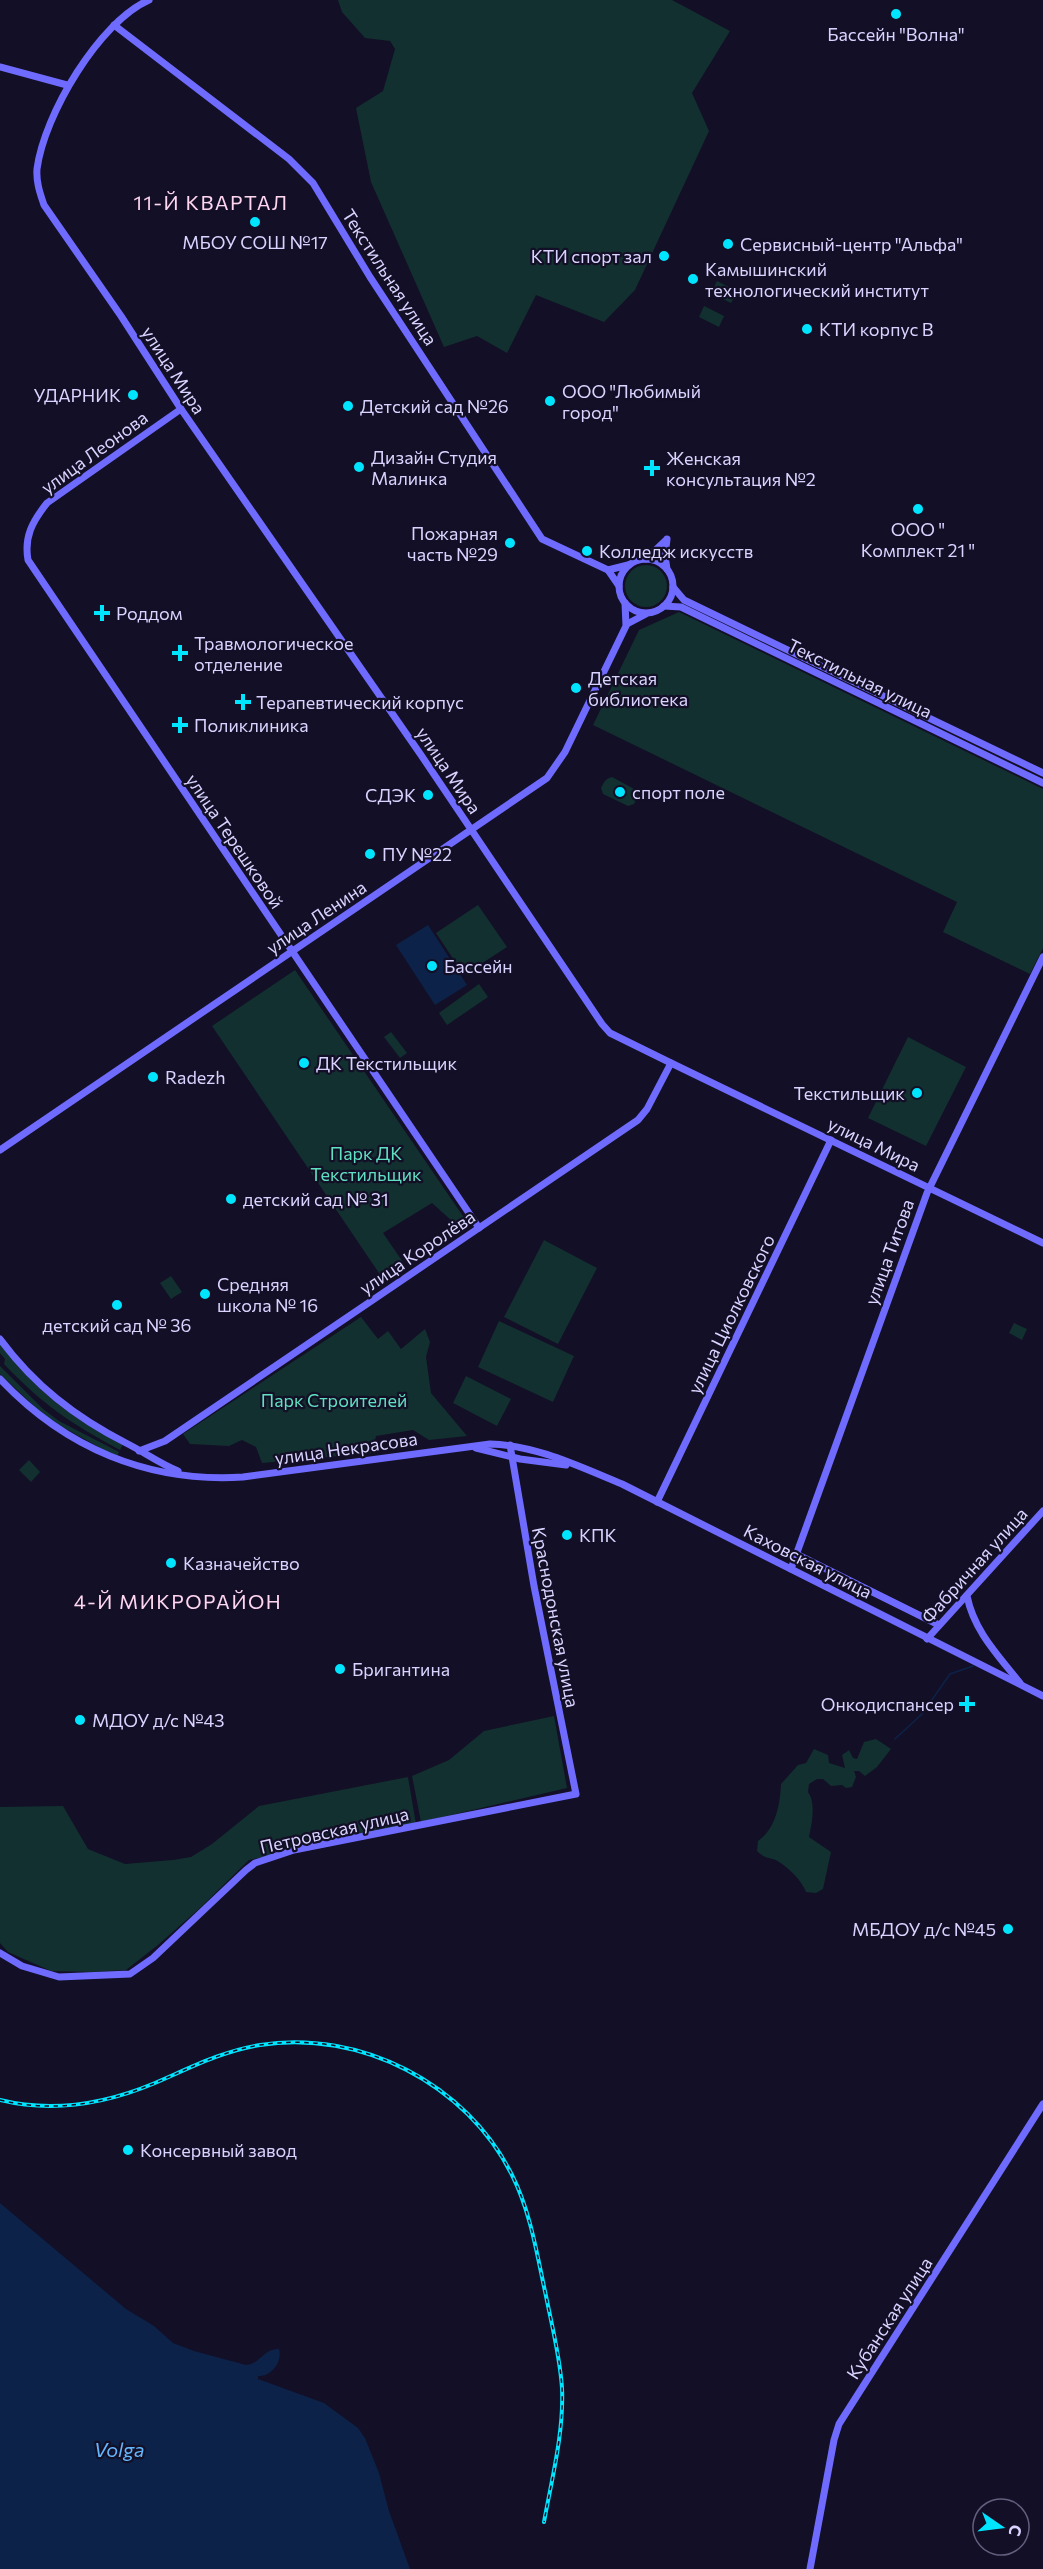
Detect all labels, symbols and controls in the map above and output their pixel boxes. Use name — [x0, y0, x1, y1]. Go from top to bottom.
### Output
marker: Бассейн "Волна" — [889, 7, 903, 21]
place label: Бассейн "Волна" — [827, 23, 965, 45]
district label: 11-Й КВАРТАЛ — [134, 190, 289, 214]
street label: Текстильная улица — [338, 205, 442, 349]
marker: МБОУ СОШ №17 — [248, 215, 262, 229]
place label: МБОУ СОШ №17 — [182, 231, 328, 253]
place label: Сервисный-центр "Альфа" — [740, 233, 963, 255]
marker: Сервисный-центр "Альфа" — [721, 237, 735, 251]
place label: КТИ спорт зал — [531, 245, 652, 267]
marker: КТИ спорт зал — [657, 249, 671, 263]
place label: Камышинский технологический институт — [705, 258, 929, 301]
marker: Камышинский технологический институт — [686, 272, 700, 286]
place label: КТИ корпус В — [819, 318, 933, 340]
street label: улица Мира — [138, 322, 210, 418]
marker: КТИ корпус В — [800, 322, 814, 336]
place label: ООО "Любимый город" — [562, 380, 701, 423]
place label: УДАРНИК — [34, 384, 121, 406]
marker: УДАРНИК — [126, 388, 140, 402]
marker: ООО "Любимый город" — [543, 394, 557, 408]
place label: Детский сад №26 — [360, 395, 509, 417]
marker: Детский сад №26 — [341, 399, 355, 413]
street label: улица Леонова — [36, 406, 152, 498]
place label: Дизайн Студия Малинка — [371, 446, 497, 489]
place label: Женская консультация №2 — [666, 447, 816, 490]
marker: Женская консультация №2 — [643, 459, 661, 477]
marker: Дизайн Студия Малинка — [352, 460, 366, 474]
marker: ООО " Комплект 21 " — [911, 502, 925, 516]
place label: ООО " Комплект 21 " — [861, 518, 975, 561]
place label: Пожарная часть №29 — [407, 522, 498, 565]
marker: Пожарная часть №29 — [503, 536, 517, 550]
place label: Колледж искусств — [599, 540, 753, 562]
marker: Колледж искусств — [580, 544, 594, 558]
place label: Роддом — [116, 602, 183, 624]
marker: Роддом — [93, 604, 111, 622]
place label: Травмологическое отделение — [194, 632, 354, 675]
street label: Текстильная улица — [784, 633, 936, 723]
marker: Травмологическое отделение — [171, 644, 189, 662]
place label: Детская библиотека — [588, 667, 688, 710]
marker: Детская библиотека — [569, 681, 583, 695]
place label: Терапевтический корпус — [256, 691, 464, 713]
marker: Терапевтический корпус — [234, 693, 252, 711]
place label: Поликлиника — [194, 714, 309, 736]
marker: Поликлиника — [171, 716, 189, 734]
street label: улица Мира — [412, 722, 486, 818]
street label: улица Терешковой — [182, 769, 288, 913]
place label: спорт поле — [632, 781, 725, 803]
place label: СДЭК — [365, 784, 416, 806]
marker: спорт поле — [613, 785, 627, 799]
marker: СДЭК — [421, 788, 435, 802]
place label: ПУ №22 — [382, 843, 452, 865]
marker: ПУ №22 — [363, 847, 377, 861]
street label: улица Ленина — [262, 875, 370, 959]
place label: Бассейн — [444, 955, 513, 977]
marker: Бассейн — [425, 959, 439, 973]
place label: ДК Текстильщик — [316, 1052, 457, 1074]
marker: ДК Текстильщик — [297, 1056, 311, 1070]
place label: Radezh — [165, 1066, 226, 1088]
marker: Radezh — [146, 1070, 160, 1084]
place label: Текстильщик — [794, 1082, 905, 1104]
marker: Текстильщик — [910, 1086, 924, 1100]
street label: улица Мира — [824, 1112, 924, 1176]
park label: Парк ДК Текстильщик — [310, 1142, 422, 1185]
place label: детский сад № 31 — [243, 1188, 389, 1210]
marker: детский сад № 31 — [224, 1192, 238, 1206]
street label: улица Титова — [860, 1196, 918, 1308]
street label: улица Королёва — [355, 1205, 479, 1299]
street label: улица Циолковского — [683, 1231, 779, 1397]
place label: Средняя школа № 16 — [217, 1273, 318, 1316]
marker: Средняя школа № 16 — [198, 1287, 212, 1301]
marker: детский сад № 36 — [110, 1298, 124, 1312]
place label: детский сад № 36 — [43, 1314, 191, 1336]
park label: Парк Строителей — [261, 1389, 407, 1411]
street label: улица Некрасова — [273, 1427, 419, 1469]
street label: Фабричная улица — [916, 1503, 1032, 1627]
street label: Каховская улица — [740, 1519, 876, 1603]
place label: КПК — [579, 1524, 617, 1546]
street label: Краснодонская улица — [528, 1525, 584, 1709]
marker: КПК — [560, 1528, 574, 1542]
place label: Казначейство — [183, 1552, 300, 1574]
marker: Казначейство — [164, 1556, 178, 1570]
district label: 4-Й МИКРОРАЙОН — [74, 1589, 282, 1613]
place label: Бригантина — [352, 1658, 450, 1680]
marker: Бригантина — [333, 1662, 347, 1676]
place label: Онкодиспансер — [821, 1693, 954, 1715]
marker: Онкодиспансер — [958, 1695, 976, 1713]
place label: МДОУ д/с №43 — [92, 1709, 225, 1731]
marker: МДОУ д/с №43 — [73, 1713, 87, 1727]
street label: Петровская улица — [257, 1802, 411, 1858]
place label: МБДОУ д/с №45 — [852, 1918, 996, 1940]
marker: МБДОУ д/с №45 — [1001, 1922, 1015, 1936]
place label: Консервный завод — [140, 2139, 297, 2161]
marker: Консервный завод — [121, 2143, 135, 2157]
street label: Кубанская улица — [841, 2253, 937, 2383]
water label: Volga — [94, 2437, 144, 2461]
north arrow — [971, 2497, 1031, 2557]
text: С — [1005, 2523, 1027, 2538]

